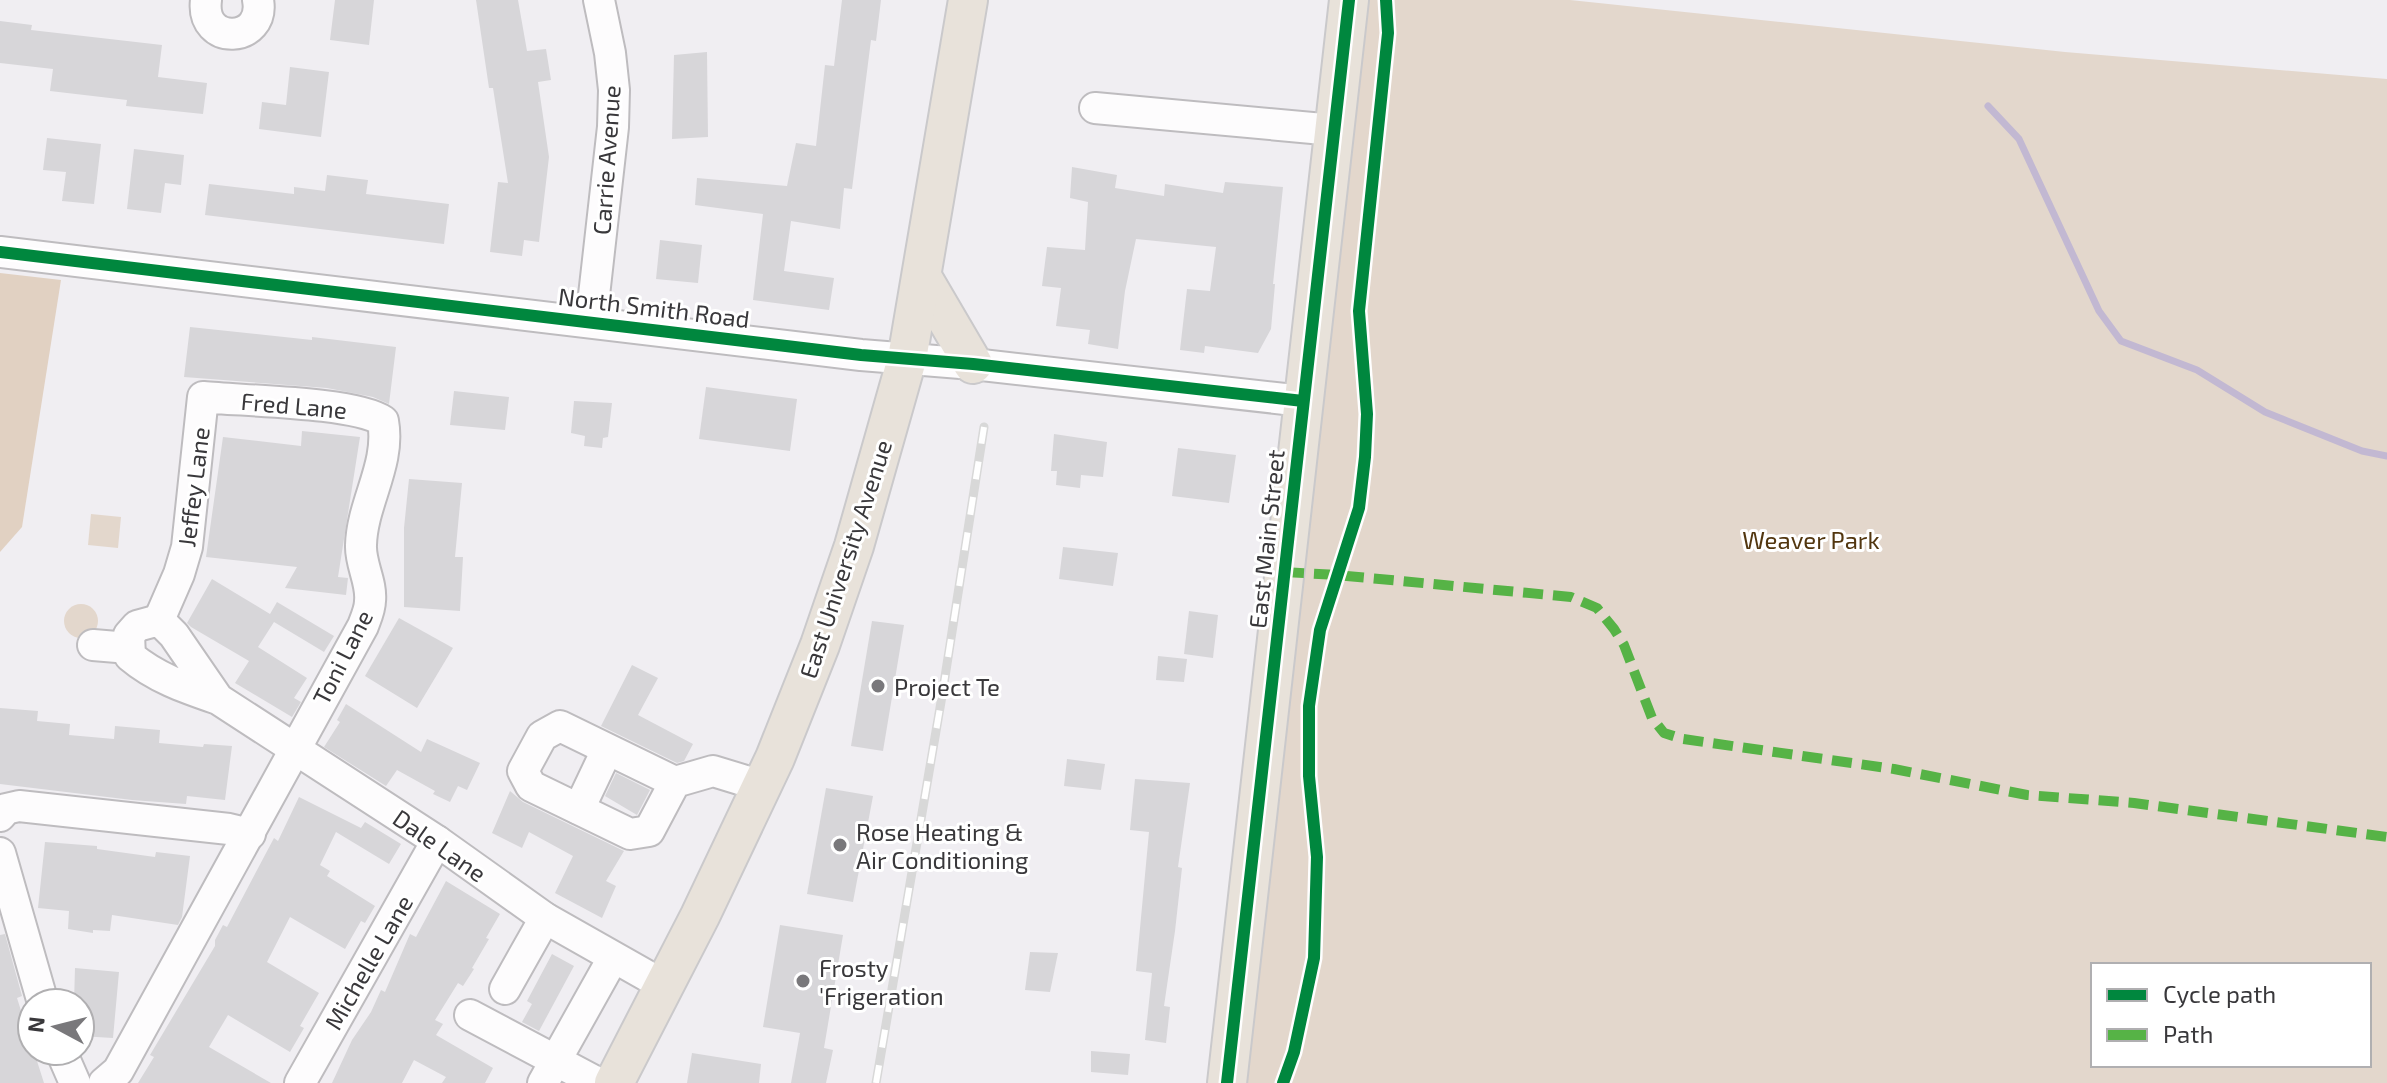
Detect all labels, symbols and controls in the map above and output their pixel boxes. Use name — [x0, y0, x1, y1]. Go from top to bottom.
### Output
street label: Carrie Avenue — [586, 84, 626, 236]
street label: North Smith Road — [557, 281, 751, 333]
street label: Fred Lane — [240, 386, 348, 424]
street label: Jeffey Lane — [171, 425, 215, 549]
street label: East University Avenue — [793, 436, 897, 682]
street label: East Main Street — [1242, 448, 1290, 630]
park label: Weaver Park — [1742, 525, 1880, 554]
street label: Toni Lane — [306, 605, 378, 709]
place label: Project Te — [894, 672, 1000, 701]
marker: Project Te — [869, 677, 887, 695]
street label: Dale Lane — [388, 802, 492, 888]
place label: Rose Heating & Air Conditioning — [856, 817, 1028, 874]
marker: Rose Heating & Air Conditioning — [831, 836, 849, 854]
street label: Michelle Lane — [318, 890, 418, 1034]
place label: Frosty 'Frigeration — [819, 953, 944, 1010]
legend — [2091, 963, 2371, 1067]
marker: Frosty 'Frigeration — [794, 972, 812, 990]
text: Cycle path — [2163, 979, 2276, 1008]
north arrow — [16, 987, 96, 1067]
text: N — [21, 1015, 49, 1034]
text: Path — [2163, 1019, 2213, 1048]

